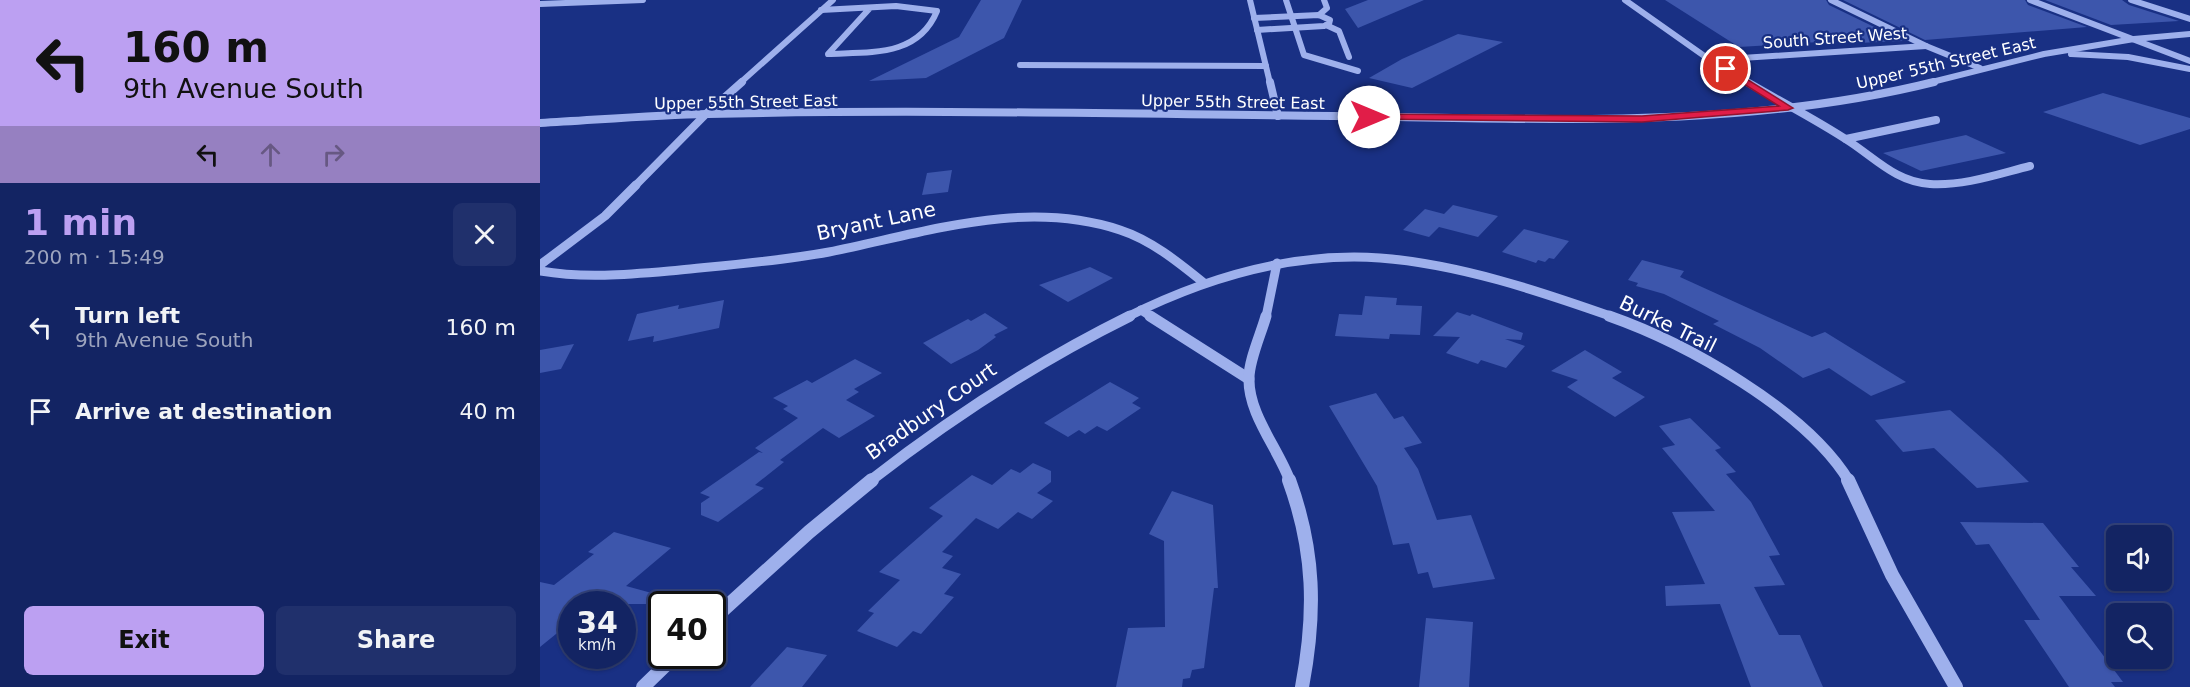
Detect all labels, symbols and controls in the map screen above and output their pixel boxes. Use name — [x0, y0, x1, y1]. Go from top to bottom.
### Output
text: 160 m — [123, 23, 269, 72]
street label: South Street West — [1762, 23, 1908, 53]
icon: left — [24, 24, 102, 102]
street label: Upper 55th Street East — [1854, 33, 2038, 93]
pin — [1700, 43, 1751, 94]
icon: arrive — [1709, 52, 1742, 85]
text: 9th Avenue South — [123, 73, 364, 104]
position arrow — [1337, 85, 1401, 149]
street label: Upper 55th Street East — [654, 91, 838, 113]
street label: Upper 55th Street East — [1141, 91, 1325, 113]
icon: left — [191, 138, 224, 171]
icon: ahead — [254, 138, 287, 171]
icon: right — [317, 138, 350, 171]
street label: Bryant Lane — [814, 197, 938, 245]
text: 1 min — [24, 202, 137, 243]
button: close — [453, 203, 516, 266]
text: 200 m · 15:49 — [24, 245, 165, 269]
street label: Burke Trail — [1616, 290, 1720, 358]
text: Turn left — [75, 303, 180, 328]
icon: left — [24, 311, 57, 344]
text: 160 m — [446, 315, 516, 340]
text: 9th Avenue South — [75, 328, 253, 352]
street label: Bradbury Court — [861, 357, 1001, 465]
icon: arrive — [24, 395, 57, 428]
text: Arrive at destination — [75, 399, 332, 424]
text: 40 m — [460, 399, 516, 424]
map controls — [2106, 525, 2172, 669]
button: sound — [2106, 525, 2172, 591]
speed limit sign: 40 — [648, 591, 726, 669]
button: search — [2106, 603, 2172, 669]
text: 34 — [576, 605, 618, 640]
button: Exit — [24, 606, 264, 675]
button: Share — [276, 606, 516, 675]
text: km/h — [578, 636, 616, 654]

